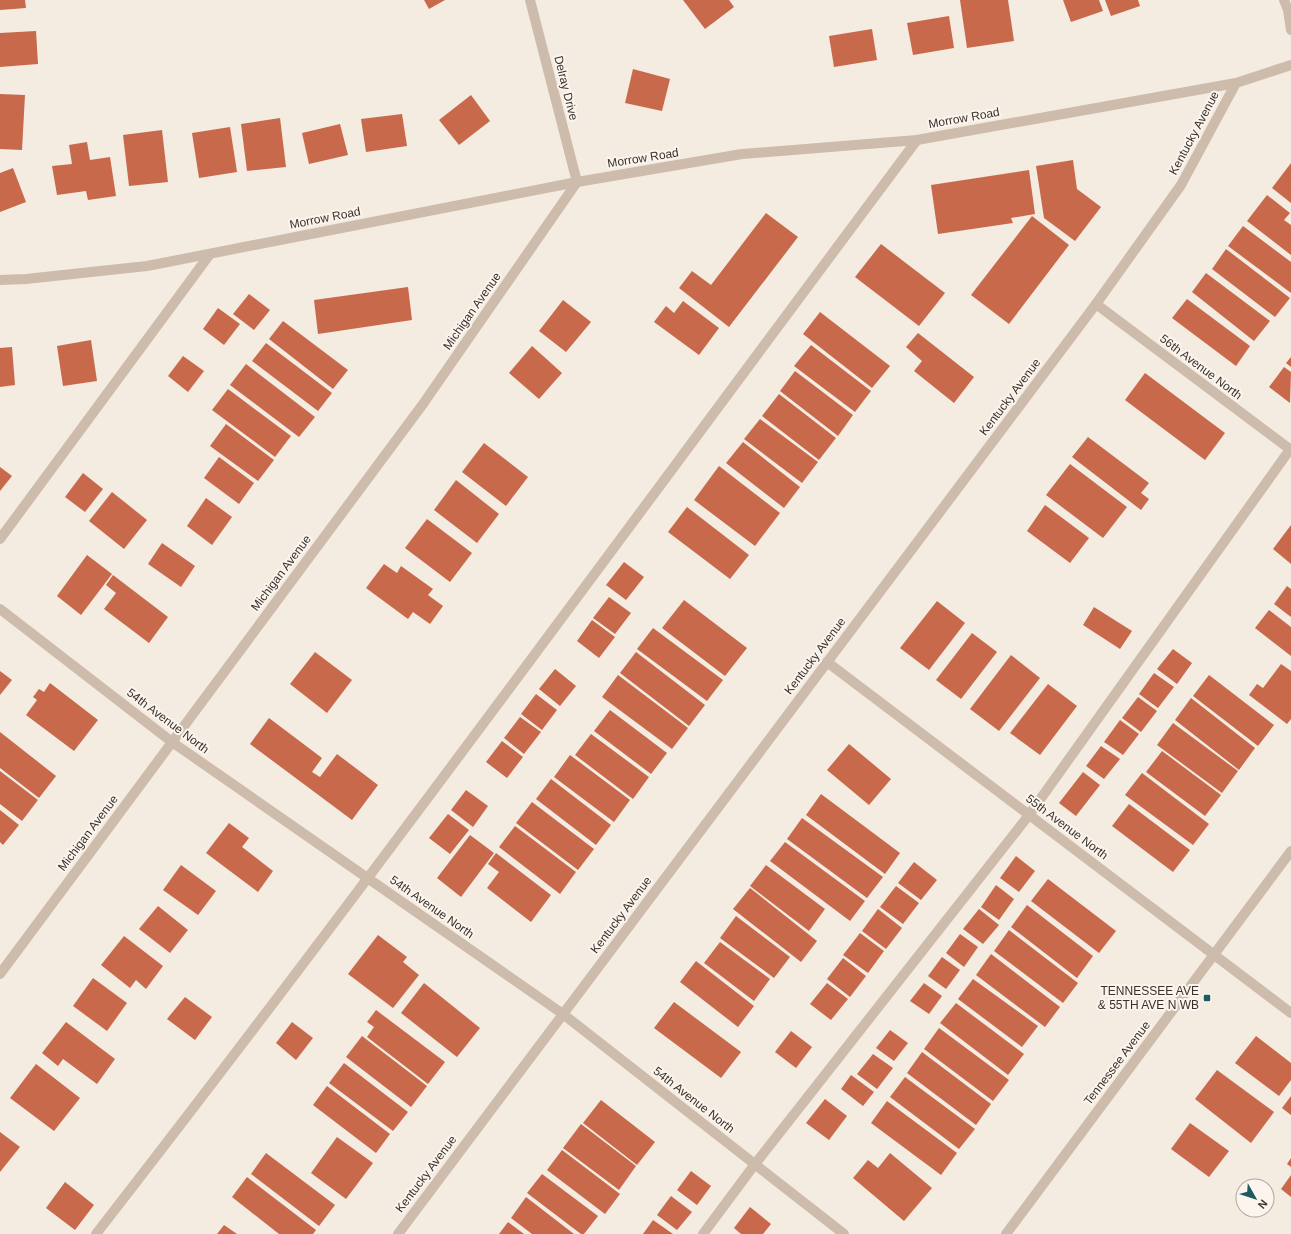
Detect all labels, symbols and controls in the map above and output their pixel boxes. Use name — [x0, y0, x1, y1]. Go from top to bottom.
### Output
street label: Delray Drive — [551, 54, 581, 122]
street label: Kentucky Avenue — [1166, 89, 1222, 177]
street label: Morrow Road — [927, 105, 1001, 131]
street label: Morrow Road — [606, 145, 680, 171]
street label: Morrow Road — [288, 204, 362, 232]
street label: Michigan Avenue — [440, 269, 504, 352]
street label: 56th Avenue North — [1157, 332, 1245, 402]
street label: Kentucky Avenue — [977, 356, 1044, 438]
street label: Michigan Avenue — [248, 532, 314, 614]
street label: Kentucky Avenue — [782, 615, 849, 697]
street label: 54th Avenue North — [124, 686, 212, 756]
street label: Michigan Avenue — [55, 792, 121, 874]
street label: 55th Avenue North — [1023, 792, 1111, 862]
street label: 54th Avenue North — [387, 873, 477, 941]
street label: Kentucky Avenue — [588, 874, 655, 956]
place label: TENNESSEE AVE & 55TH AVE N WB — [1098, 984, 1199, 1012]
marker: TENNESSEE AVE & 55TH AVE N WB — [1202, 993, 1212, 1003]
street label: Tennessee Avenue — [1081, 1018, 1153, 1108]
street label: 54th Avenue North — [651, 1064, 737, 1136]
street label: Kentucky Avenue — [393, 1133, 460, 1215]
north arrow — [1235, 1178, 1275, 1218]
text: N — [1256, 1197, 1270, 1211]

